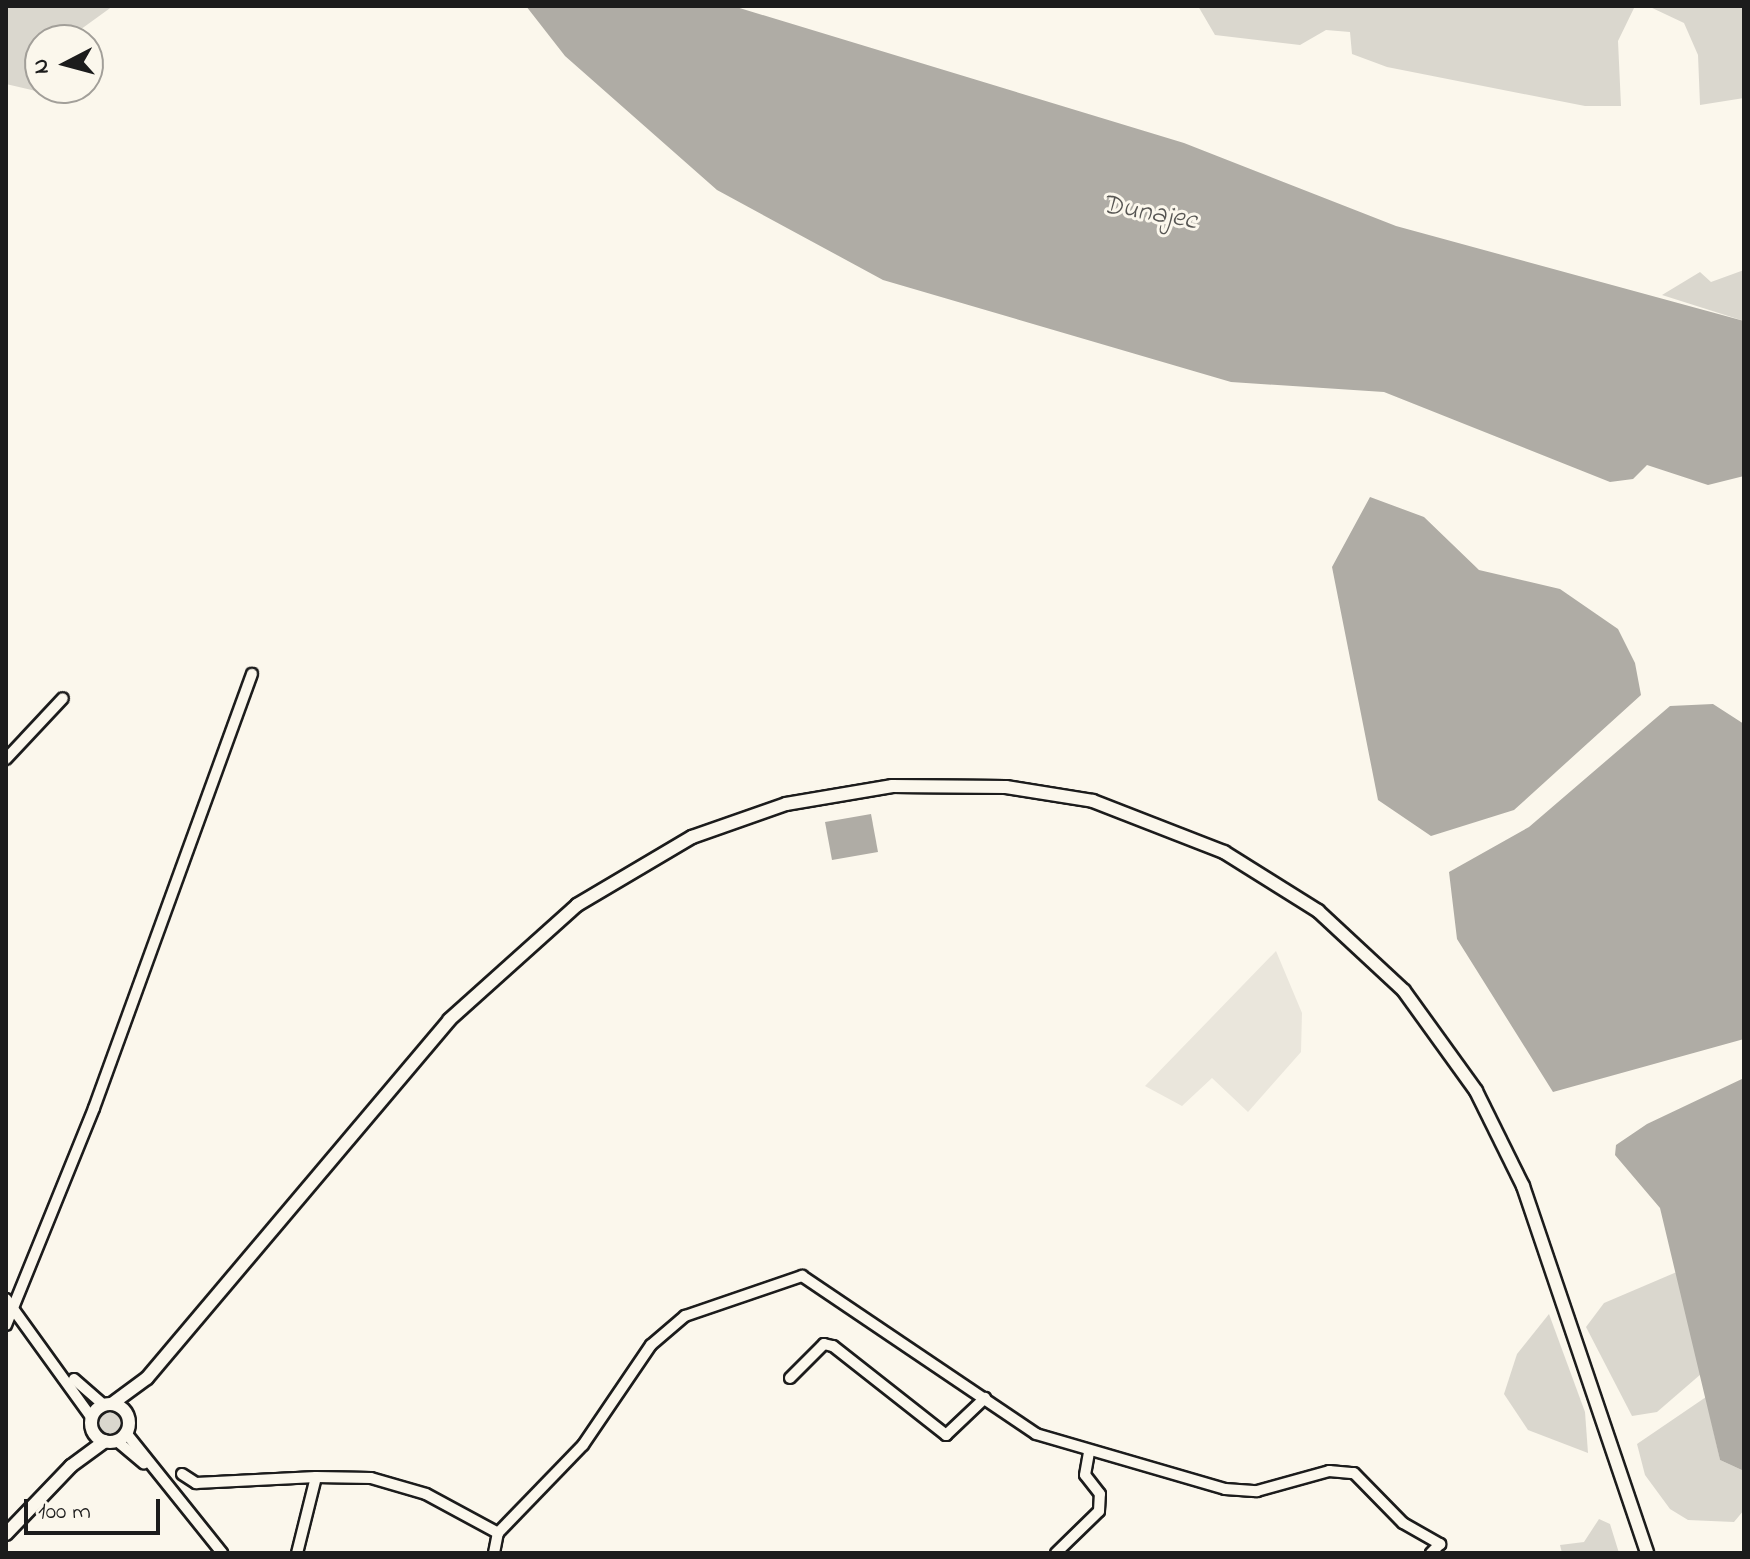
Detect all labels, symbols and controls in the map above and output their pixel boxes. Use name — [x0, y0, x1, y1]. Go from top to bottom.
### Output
north arrow — [24, 24, 104, 104]
text: N — [25, 57, 59, 75]
water label: Dunajec — [1099, 189, 1199, 239]
scale bar — [28, 1483, 164, 1533]
text: 100 m — [38, 1495, 91, 1530]

